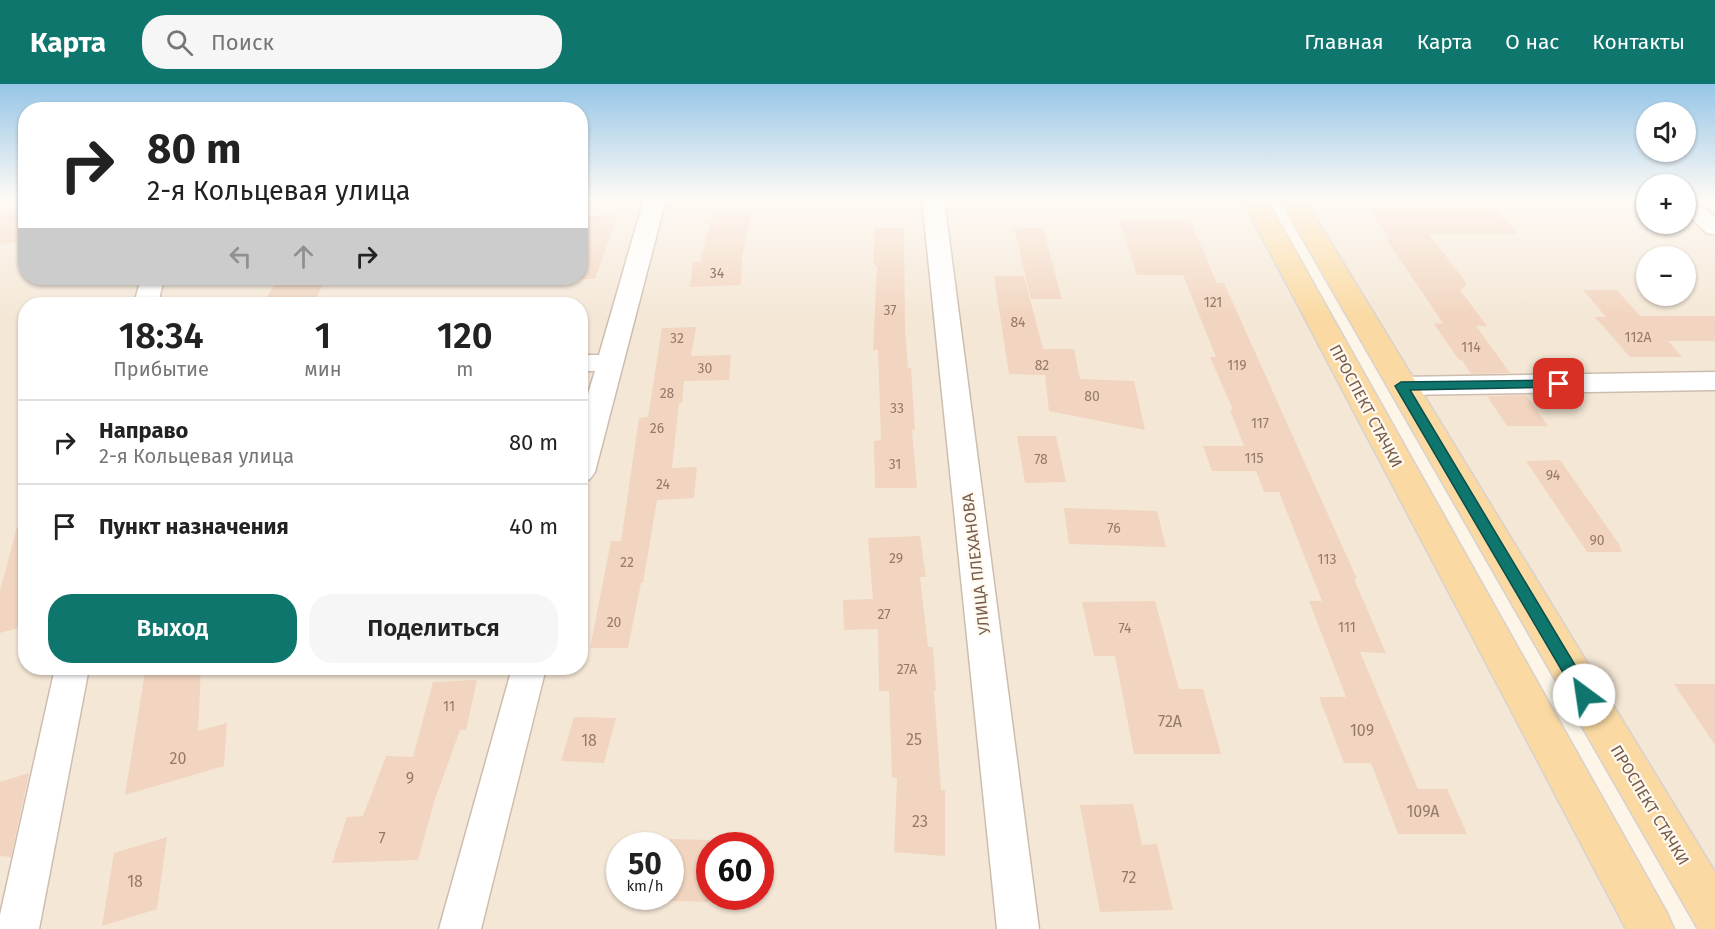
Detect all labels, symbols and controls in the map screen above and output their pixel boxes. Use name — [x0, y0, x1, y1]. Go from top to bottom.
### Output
search box — [142, 15, 562, 69]
text: Карта — [30, 26, 106, 59]
icon: search — [163, 26, 196, 59]
text: Поиск — [211, 29, 274, 56]
text: Главная — [1304, 29, 1384, 55]
text: Карта — [1417, 29, 1472, 55]
text: О нас — [1505, 29, 1559, 55]
text: Контакты — [1592, 29, 1685, 55]
map controls — [1636, 102, 1696, 306]
button: sound — [1636, 102, 1696, 162]
text: 80 m — [147, 124, 241, 174]
icon: right — [48, 126, 126, 204]
button: + — [1636, 174, 1696, 234]
text: 2-я Кольцевая улица — [147, 175, 411, 207]
icon: left — [224, 240, 257, 273]
icon: ahead — [287, 240, 320, 273]
icon: right — [350, 240, 383, 273]
button: − — [1636, 246, 1696, 306]
house number: 34 — [710, 265, 725, 282]
house number: 121 — [1204, 294, 1222, 311]
house number: 37 — [883, 302, 897, 319]
text: 18:34 — [119, 314, 204, 358]
text: 1 — [315, 314, 331, 358]
text: 120 — [437, 314, 493, 358]
house number: 84 — [1010, 314, 1026, 331]
house number: 112А — [1625, 329, 1651, 346]
house number: 32 — [670, 330, 684, 347]
house number: 114 — [1461, 339, 1481, 356]
street label: ПРОСПЕКТ СТАЧКИ — [1326, 341, 1406, 471]
text: Прибытие — [113, 357, 209, 381]
text: мин — [304, 357, 342, 381]
text: m — [456, 357, 473, 381]
house number: 82 — [1035, 357, 1049, 374]
house number: 119 — [1227, 357, 1247, 374]
pin — [1533, 358, 1584, 409]
house number: 30 — [698, 360, 713, 377]
icon: arrive — [1542, 367, 1575, 400]
house number: 28 — [660, 385, 675, 402]
house number: 80 — [1084, 388, 1100, 405]
house number: 33 — [890, 400, 904, 417]
house number: 117 — [1251, 415, 1269, 432]
text: Направо — [99, 417, 188, 444]
house number: 26 — [650, 420, 664, 437]
icon: right — [48, 426, 81, 459]
text: 80 m — [509, 429, 558, 456]
text: 2-я Кольцевая улица — [99, 444, 294, 468]
house number: 115 — [1245, 450, 1263, 467]
house number: 78 — [1034, 451, 1048, 468]
house number: 31 — [889, 456, 901, 473]
house number: 94 — [1546, 467, 1561, 484]
house number: 24 — [656, 476, 671, 493]
street label: УЛИЦА ПЛЕХАНОВА — [958, 491, 994, 636]
icon: arrive — [48, 510, 81, 543]
text: Пункт назначения — [99, 513, 289, 540]
text: 40 m — [509, 513, 558, 540]
house number: 76 — [1107, 520, 1121, 537]
house number: 90 — [1589, 532, 1605, 549]
house number: 29 — [889, 550, 903, 567]
house number: 113 — [1318, 551, 1336, 568]
house number: 22 — [620, 554, 634, 571]
button: Выход — [48, 594, 297, 663]
button: Поделиться — [309, 594, 558, 663]
house number: 27 — [877, 606, 891, 623]
house number: 20 — [607, 614, 622, 631]
house number: 111 — [1338, 619, 1356, 636]
house number: 74 — [1118, 620, 1132, 637]
house number: 27А — [897, 661, 917, 678]
position arrow — [1552, 663, 1616, 727]
house number: 11 — [443, 698, 455, 715]
house number: 72А — [1158, 712, 1183, 731]
house number: 109 — [1350, 721, 1374, 740]
house number: 25 — [906, 730, 922, 749]
house number: 18 — [581, 731, 597, 750]
street label: ПРОСПЕКТ СТАЧКИ — [1607, 742, 1693, 868]
house number: 20 — [170, 749, 186, 768]
house number: 9 — [406, 769, 414, 788]
house number: 109А — [1406, 802, 1440, 821]
house number: 23 — [912, 812, 928, 831]
house number: 7 — [378, 829, 386, 848]
speed limit sign: 60 — [696, 832, 774, 910]
text: 50 — [628, 846, 662, 882]
house number: 72 — [1122, 868, 1136, 887]
house number: 18 — [127, 872, 143, 891]
text: km/h — [626, 877, 664, 895]

